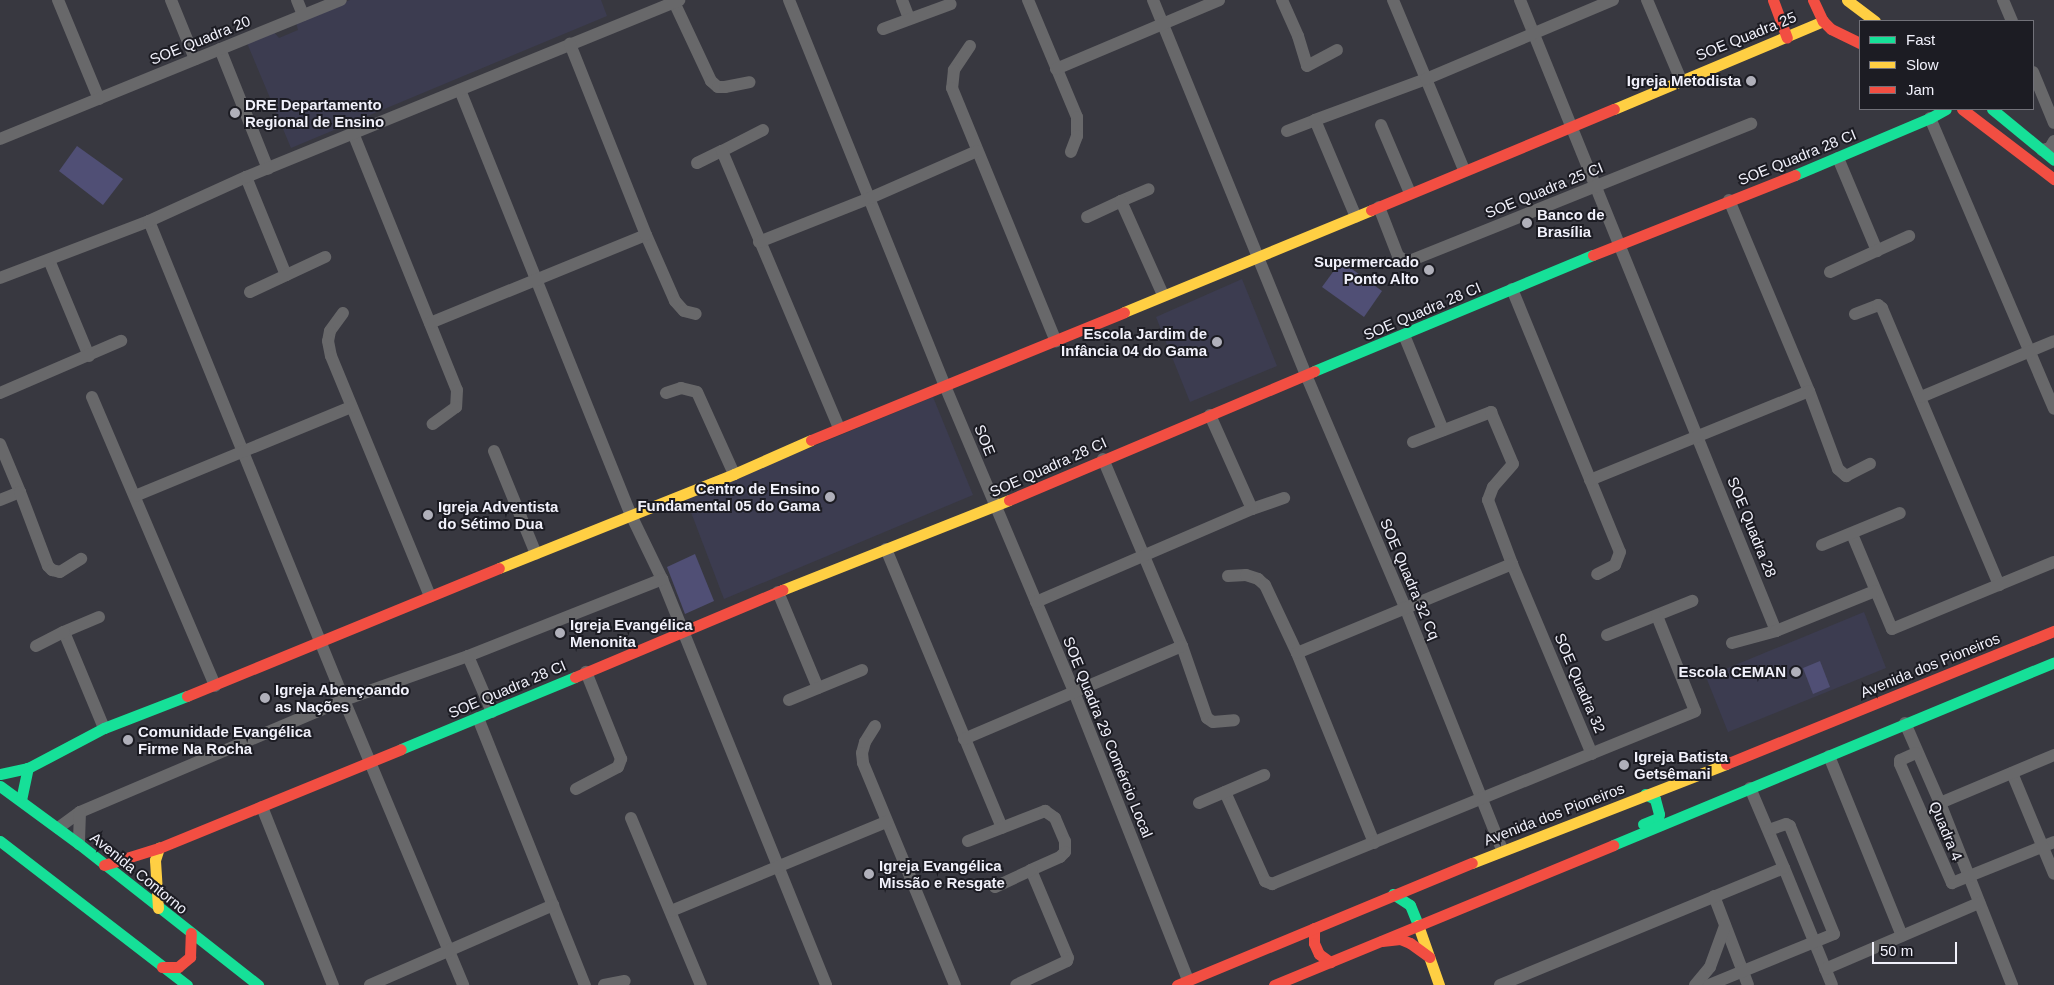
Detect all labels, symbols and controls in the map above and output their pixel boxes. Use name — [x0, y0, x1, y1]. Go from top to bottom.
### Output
street label: SOE Quadra 25 — [1693, 8, 1799, 64]
street label: SOE Quadra 20 — [147, 12, 253, 68]
legend — [1859, 20, 2034, 110]
text: Fast — [1906, 31, 1935, 48]
text: Slow — [1906, 56, 1939, 73]
place label: Igreja Metodista — [1627, 72, 1741, 90]
marker: Igreja Metodista — [1745, 75, 1757, 87]
text: Jam — [1906, 81, 1934, 98]
place label: DRE Departamento Regional de Ensino — [245, 95, 384, 130]
marker: DRE Departamento Regional de Ensino — [229, 107, 241, 119]
street label: SOE Quadra 28 CI — [1735, 125, 1859, 189]
street label: SOE Quadra 25 CI — [1482, 158, 1606, 222]
place label: Banco de Brasília — [1537, 205, 1605, 240]
marker: Banco de Brasília — [1521, 217, 1533, 229]
place label: Supermercado Ponto Alto — [1314, 252, 1419, 287]
marker: Supermercado Ponto Alto — [1423, 264, 1435, 276]
street label: SOE Quadra 28 CI — [1361, 278, 1483, 344]
place label: Escola Jardim de Infância 04 do Gama — [1061, 324, 1207, 359]
marker: Escola Jardim de Infância 04 do Gama — [1211, 336, 1223, 348]
street label: SOE — [971, 422, 999, 458]
street label: SOE Quadra 28 CI — [987, 433, 1109, 501]
street label: SOE Quadra 28 — [1724, 474, 1780, 580]
place label: Centro de Ensino Fundamental 05 do Gama — [637, 479, 820, 514]
marker: Centro de Ensino Fundamental 05 do Gama — [824, 491, 836, 503]
place label: Igreja Adventista do Sétimo Dua — [438, 497, 559, 532]
marker: Igreja Adventista do Sétimo Dua — [422, 509, 434, 521]
street label: SOE Quadra 32 Cq — [1376, 516, 1444, 642]
place label: Igreja Evangélica Menonita — [570, 615, 693, 650]
marker: Igreja Evangélica Menonita — [554, 627, 566, 639]
street label: Avenida dos Pioneiros — [1858, 629, 2002, 701]
street label: SOE Quadra 32 — [1551, 630, 1609, 736]
street label: SOE Quadra 29 Comércio Local — [1059, 634, 1157, 840]
street label: SOE Quadra 28 CI — [446, 656, 568, 722]
place label: Escola CEMAN — [1678, 663, 1786, 681]
marker: Escola CEMAN — [1790, 666, 1802, 678]
place label: Igreja Abençoando as Nações — [275, 680, 410, 715]
marker: Igreja Abençoando as Nações — [259, 692, 271, 704]
place label: Comunidade Evangélica Firme Na Rocha — [138, 722, 311, 757]
marker: Comunidade Evangélica Firme Na Rocha — [122, 734, 134, 746]
place label: Igreja Batista Getsêmani — [1634, 747, 1728, 782]
marker: Igreja Batista Getsêmani — [1618, 759, 1630, 771]
street label: Avenida dos Pioneiros — [1481, 779, 1627, 849]
street label: Quadra 4 — [1925, 799, 1967, 863]
street label: Avenida Contorno — [87, 828, 191, 918]
place label: Igreja Evangélica Missão e Resgate — [879, 856, 1005, 891]
marker: Igreja Evangélica Missão e Resgate — [863, 868, 875, 880]
scale bar — [1874, 932, 1959, 964]
text: 50 m — [1880, 942, 1913, 959]

